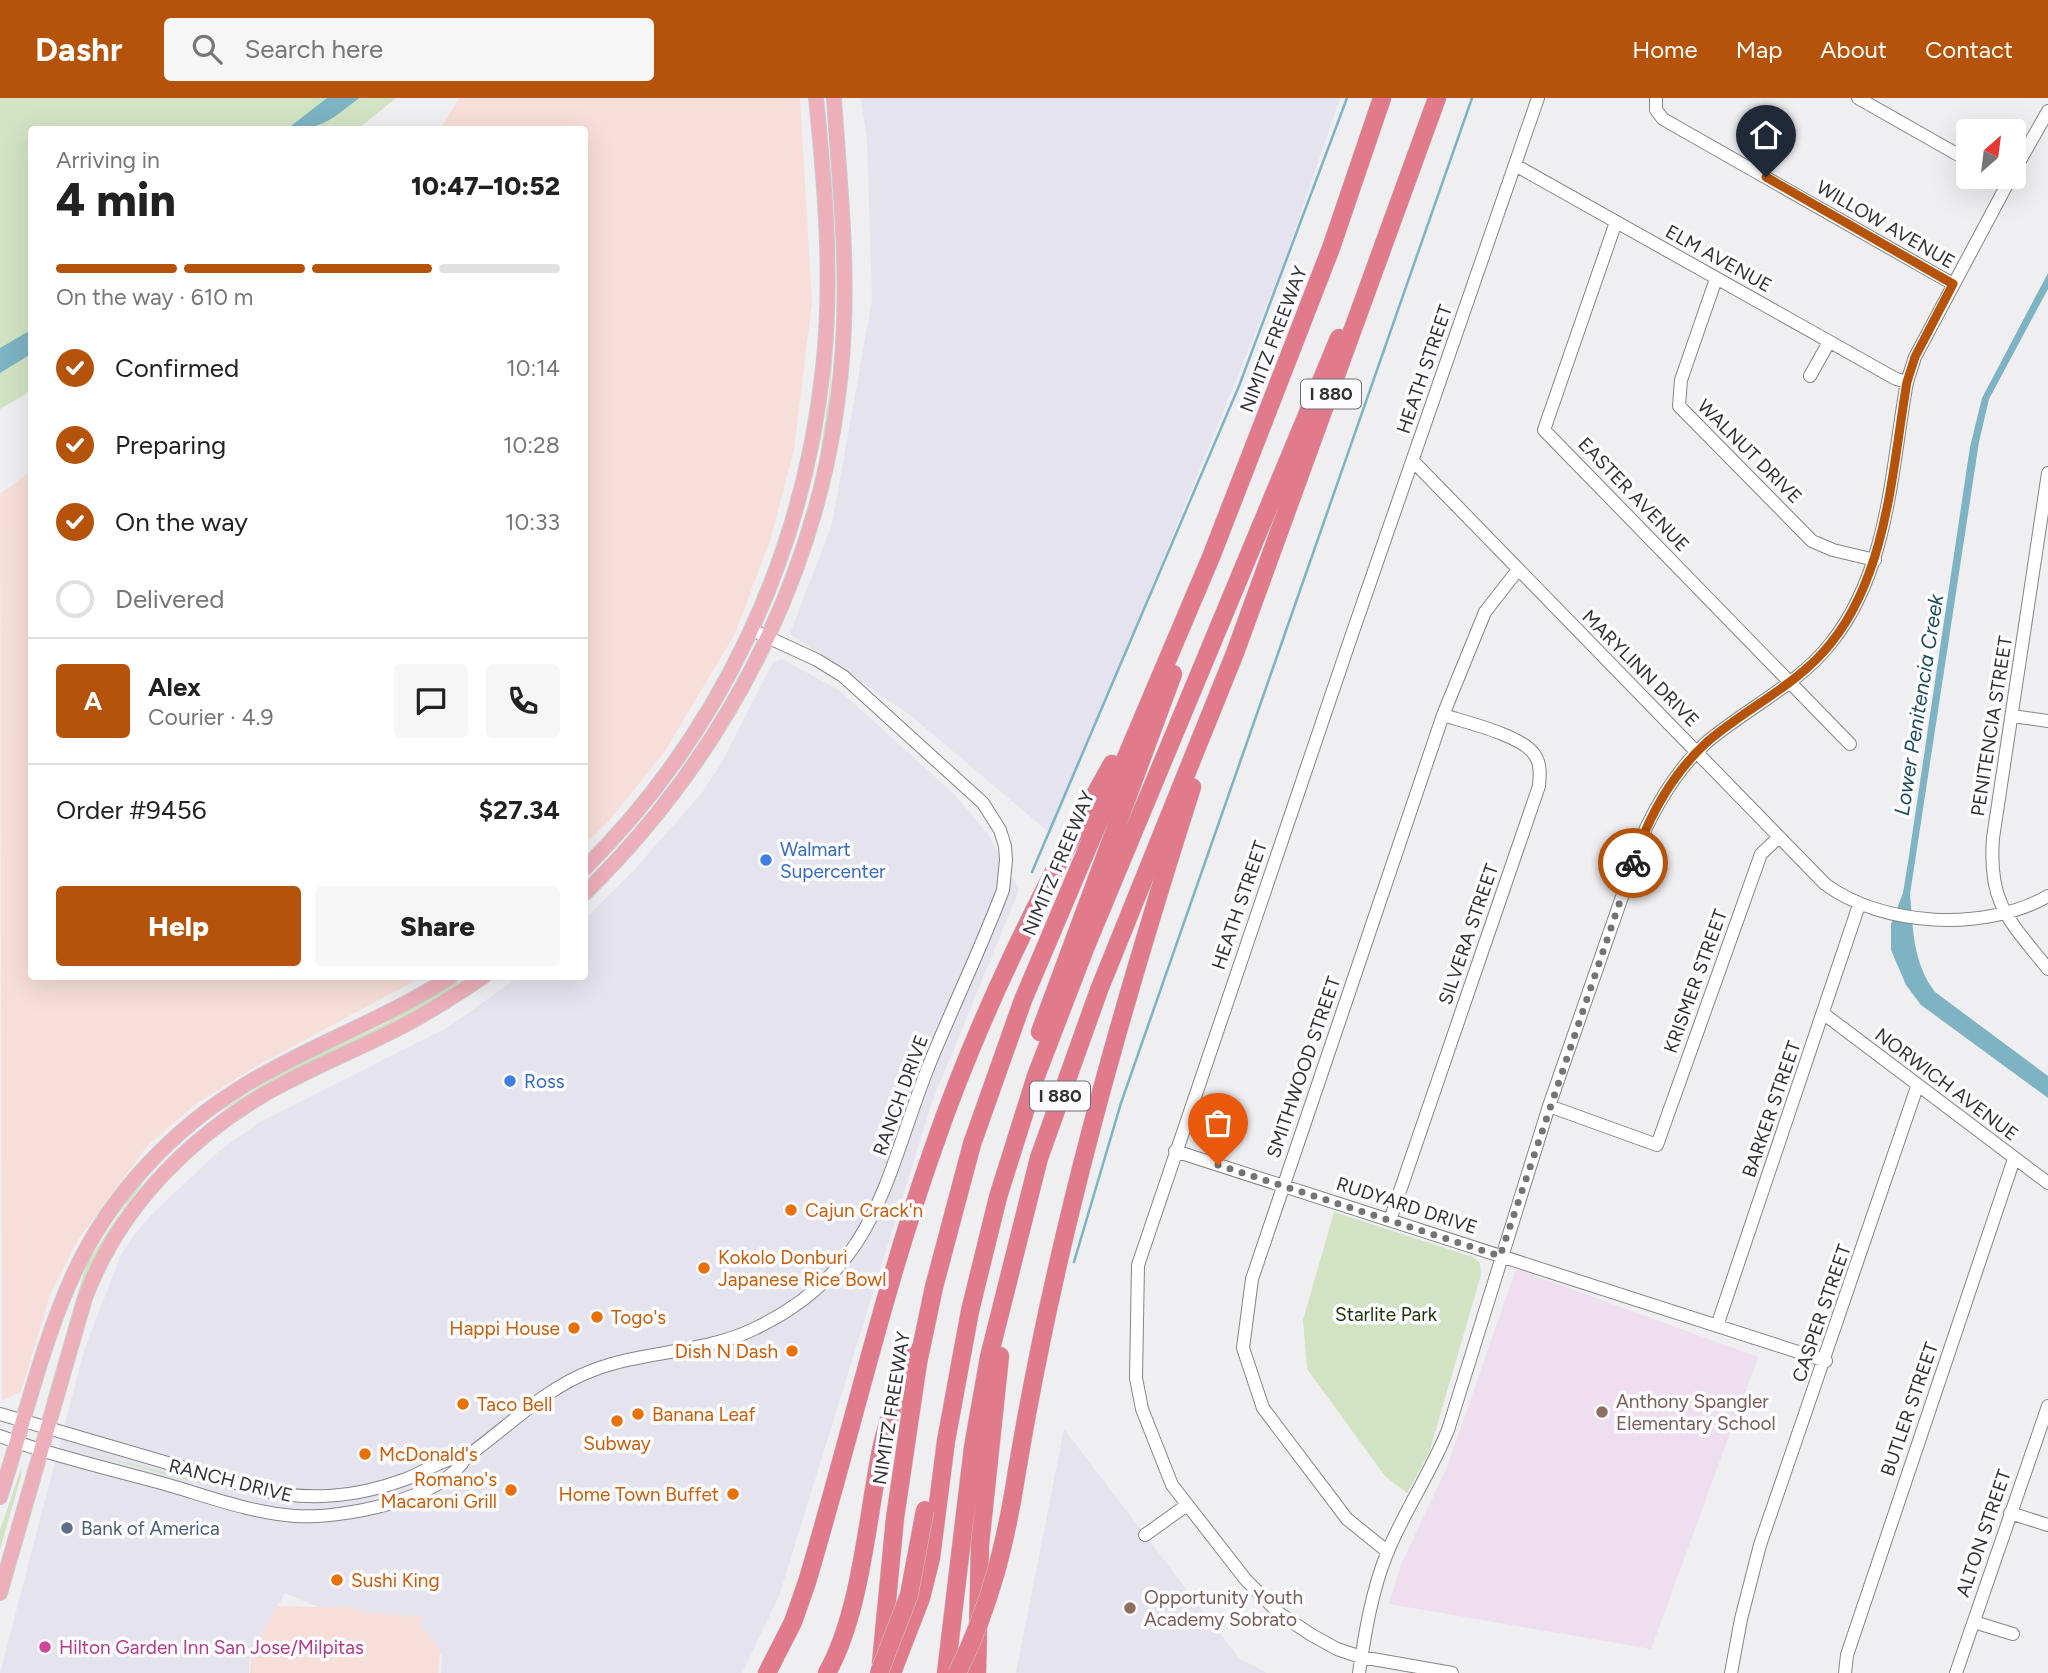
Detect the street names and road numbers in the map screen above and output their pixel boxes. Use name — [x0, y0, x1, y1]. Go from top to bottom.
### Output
street label: WILLOW AVENUE — [1812, 175, 1959, 273]
street label: ELM AVENUE — [1662, 220, 1776, 297]
street label: NIMITZ FREEWAY — [1235, 262, 1312, 416]
street label: HEATH STREET — [1392, 301, 1457, 437]
road number: I 880 — [1301, 380, 1361, 408]
street label: WALNUT DRIVE — [1693, 394, 1807, 508]
street label: EASTER AVENUE — [1573, 432, 1694, 556]
street label: MARYLINN DRIVE — [1577, 605, 1704, 732]
street label: PENITENCIA STREET — [1966, 634, 2017, 818]
street label: NIMITZ FREEWAY — [1018, 787, 1100, 939]
street label: HEATH STREET — [1207, 837, 1272, 973]
street label: SILVERA STREET — [1434, 860, 1504, 1008]
street label: KRISMER STREET — [1659, 906, 1732, 1056]
street label: SMITHWOOD STREET — [1262, 973, 1345, 1161]
street label: NORWICH AVENUE — [1871, 1023, 2023, 1146]
street label: RANCH DRIVE — [868, 1032, 933, 1159]
street label: BARKER STREET — [1737, 1037, 1806, 1180]
road number: I 880 — [1030, 1082, 1090, 1111]
street label: RUDYARD DRIVE — [1334, 1172, 1480, 1239]
street label: CASPER STREET — [1787, 1241, 1856, 1385]
street label: NIMITZ FREEWAY — [868, 1329, 915, 1486]
street label: BUTLER STREET — [1876, 1339, 1943, 1479]
street label: RANCH DRIVE — [167, 1454, 295, 1507]
street label: ALTON STREET — [1951, 1466, 2016, 1600]

